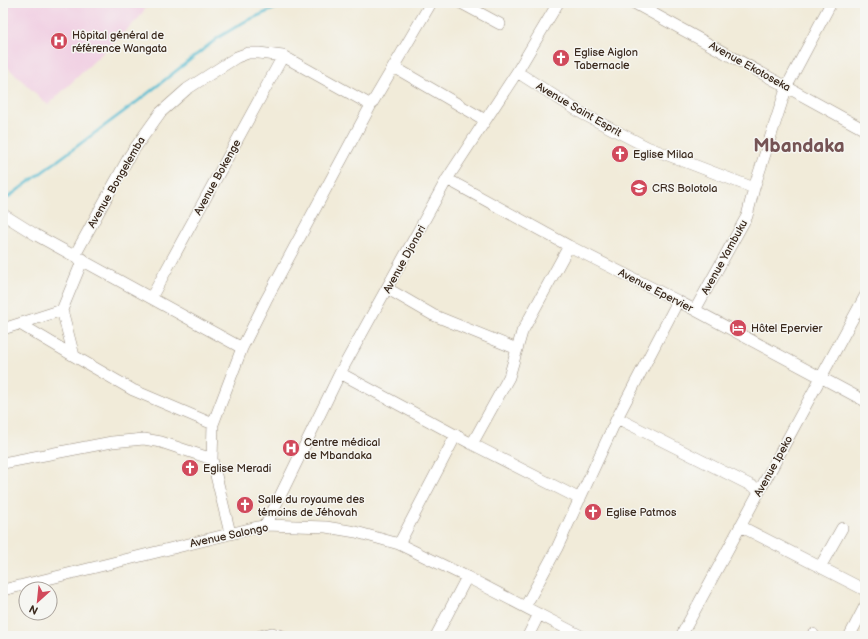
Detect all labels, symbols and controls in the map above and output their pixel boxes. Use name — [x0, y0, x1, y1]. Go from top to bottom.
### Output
place label: Hôpital général de référence Wangata — [72, 29, 167, 55]
hospital icon: Hôpital général de référence Wangata — [49, 31, 69, 51]
street label: Avenue Ekotoseka — [707, 39, 793, 94]
place label: Eglise Aiglon Tabernacle — [574, 46, 638, 72]
church icon: Eglise Aiglon Tabernacle — [551, 48, 571, 68]
street label: Avenue Saint Esprit — [534, 80, 624, 140]
street label: Avenue Bongelemba — [85, 134, 148, 230]
district label: Mbandaka — [753, 135, 845, 158]
street label: Avenue Bokenge — [191, 137, 244, 217]
church icon: Eglise Milaa — [610, 144, 630, 164]
place label: Eglise Milaa — [633, 148, 693, 161]
school or university icon: CRS Bolotola — [629, 178, 649, 198]
place label: CRS Bolotola — [652, 182, 717, 195]
street label: Avenue Yambuku — [698, 217, 750, 297]
street label: Avenue Djonori — [380, 223, 428, 296]
street label: Avenue Epervier — [616, 266, 696, 315]
hotel icon: Hôtel Epervier — [728, 318, 748, 338]
place label: Hôtel Epervier — [751, 322, 824, 335]
street label: Avenue Ipeko — [751, 434, 796, 499]
place label: Centre médical de Mbandaka — [304, 436, 380, 462]
hospital icon: Centre médical de Mbandaka — [281, 438, 301, 458]
church icon: Eglise Meradi — [180, 458, 200, 478]
place label: Eglise Meradi — [203, 462, 271, 475]
place label: Salle du royaume des témoins de Jéhovah — [258, 493, 365, 519]
church icon: Salle du royaume des témoins de Jéhovah — [235, 495, 255, 515]
church icon: Eglise Patmos — [583, 502, 603, 522]
place label: Eglise Patmos — [606, 506, 677, 519]
street label: Avenue Salongo — [189, 521, 270, 550]
north arrow — [18, 581, 58, 621]
text: N — [27, 602, 40, 617]

